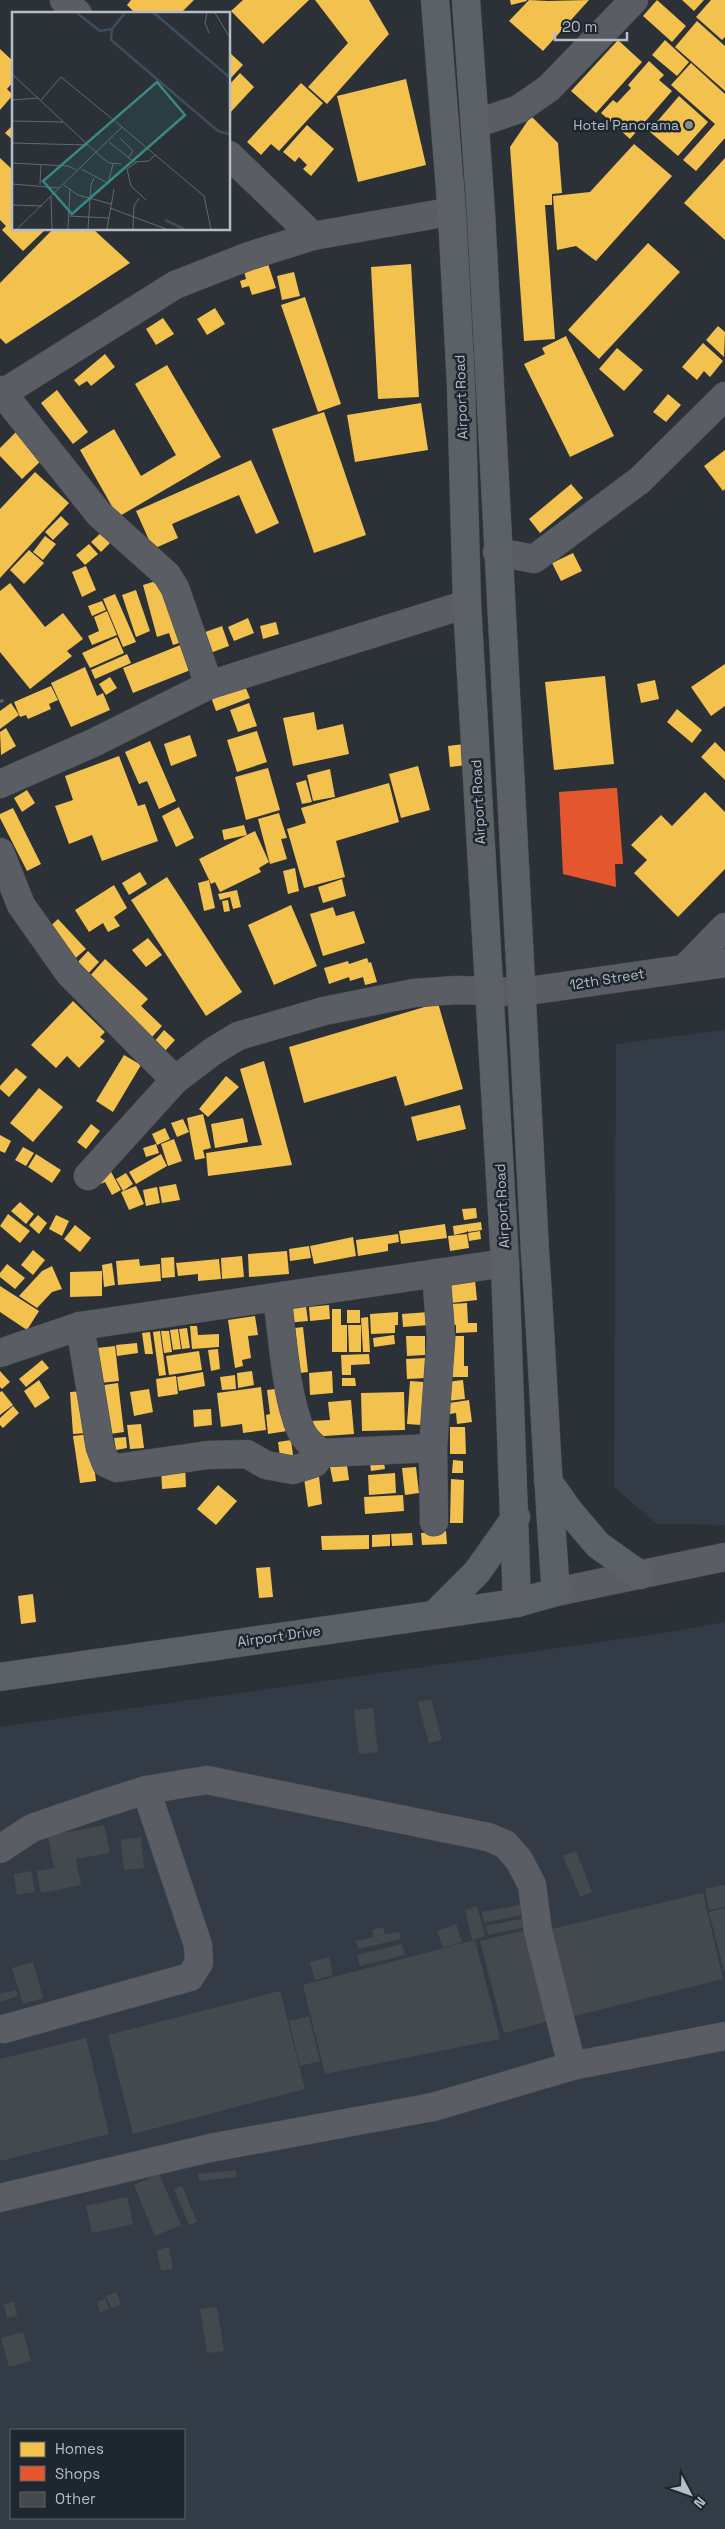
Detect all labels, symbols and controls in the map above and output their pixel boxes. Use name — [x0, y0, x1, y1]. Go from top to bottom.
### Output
scale bar — [555, 10, 628, 42]
inset map — [12, 12, 230, 230]
text: 20 m — [562, 17, 597, 36]
place label: Hotel Panorama — [573, 116, 679, 134]
marker: Hotel Panorama — [683, 119, 695, 131]
street label: Airport Road — [451, 354, 471, 440]
street label: Airport Road — [467, 759, 489, 845]
street label: 12th Street — [568, 964, 646, 994]
street label: Airport Road — [491, 1163, 513, 1249]
street label: Airport Drive — [236, 1621, 322, 1651]
legend — [10, 2429, 185, 2519]
text: Homes — [55, 2439, 104, 2458]
text: Shops — [55, 2464, 100, 2483]
north arrow — [665, 2469, 715, 2519]
text: Other — [55, 2489, 96, 2508]
text: N — [690, 2493, 710, 2512]

